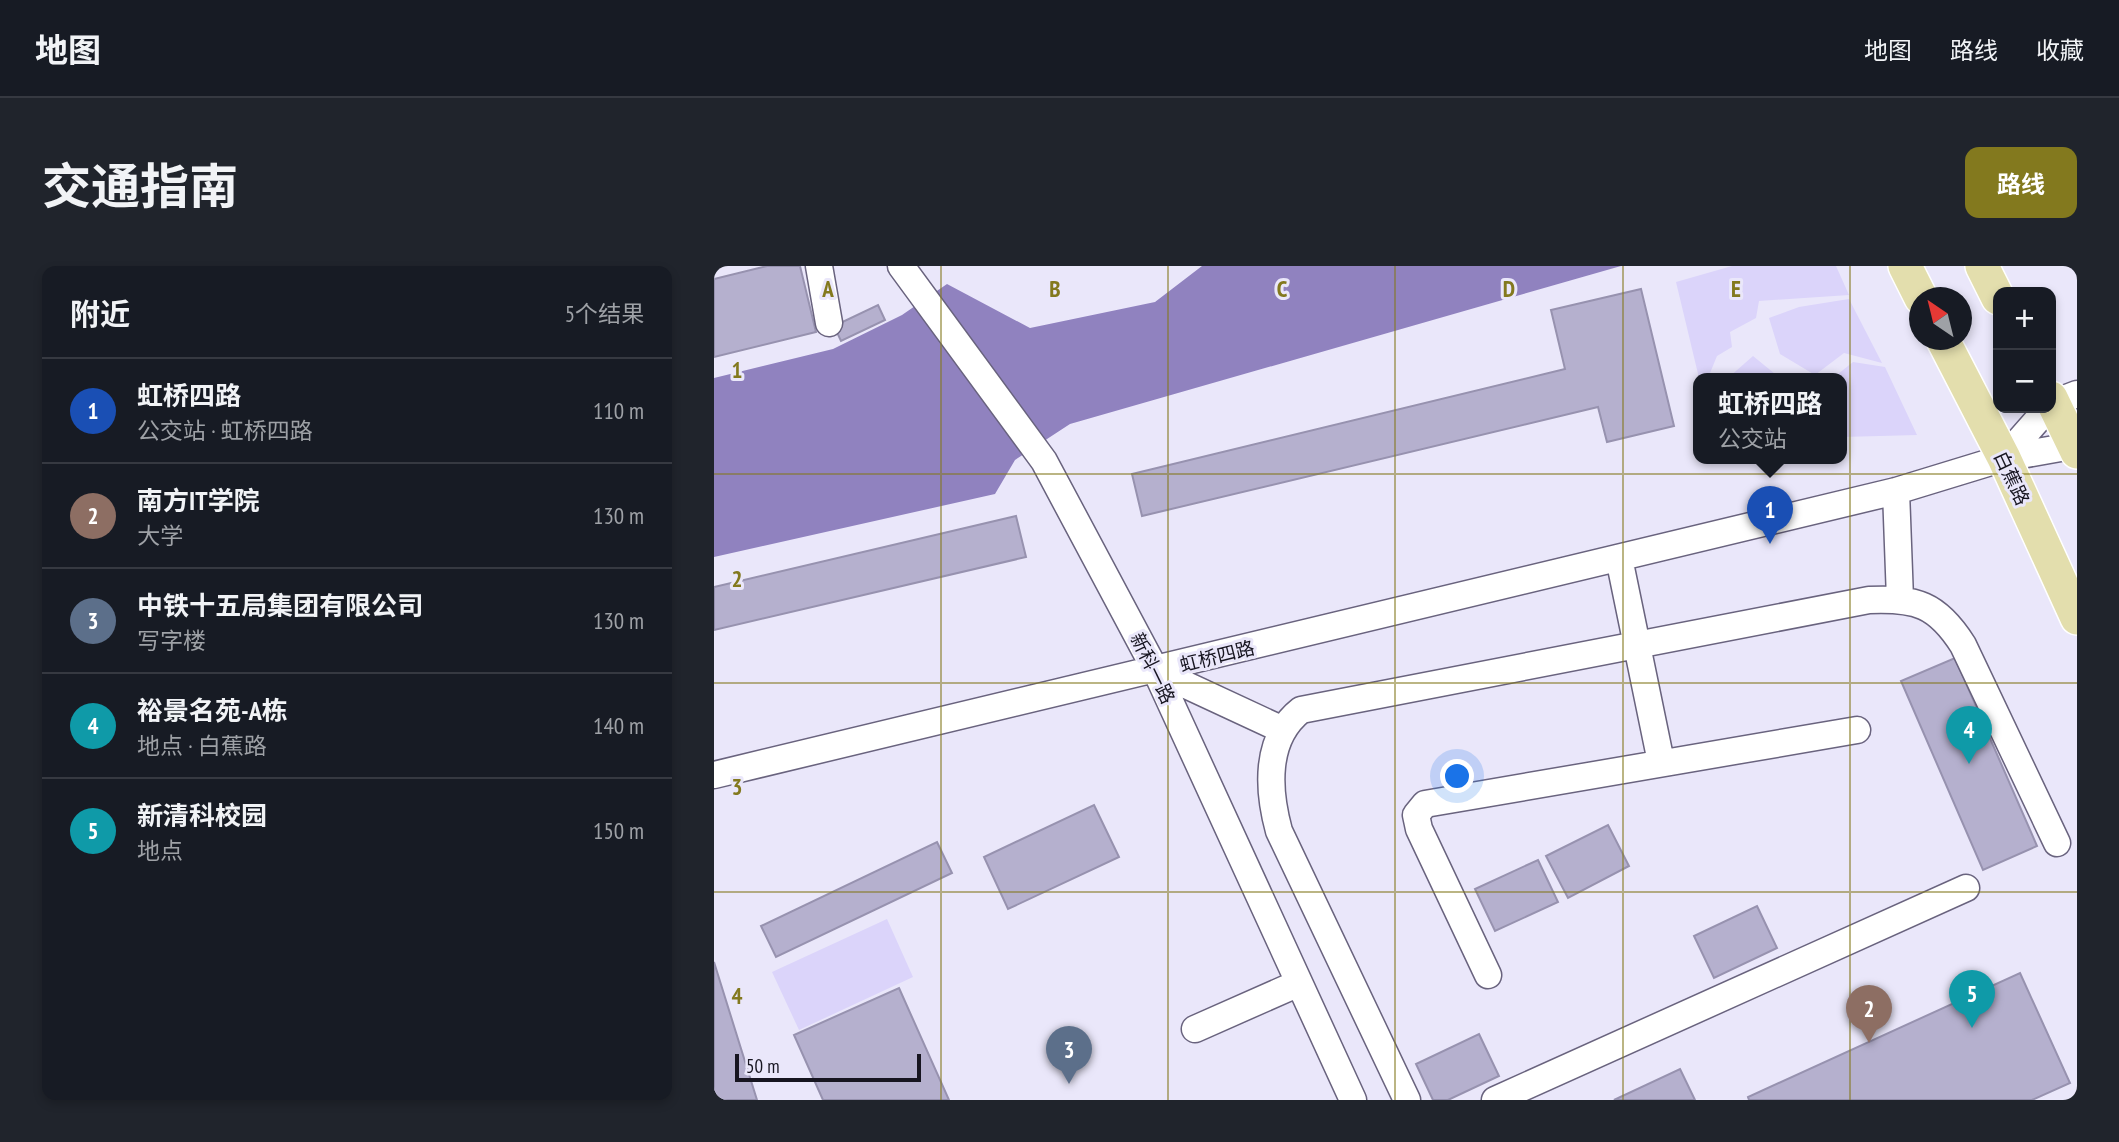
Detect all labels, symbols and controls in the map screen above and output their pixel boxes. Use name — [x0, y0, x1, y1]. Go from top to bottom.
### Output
text: 地图 — [35, 28, 101, 71]
text: 地图 — [1864, 35, 1912, 66]
text: 路线 — [1950, 35, 1998, 66]
text: 收藏 — [2036, 35, 2084, 66]
button: 路线 — [1965, 147, 2077, 218]
text: 交通指南 — [42, 154, 238, 218]
text: A — [821, 274, 834, 303]
text: B — [1049, 274, 1061, 303]
text: C — [1277, 274, 1288, 303]
text: D — [1503, 274, 1515, 303]
text: E — [1731, 274, 1741, 303]
north arrow — [1909, 287, 1972, 350]
map controls — [1993, 287, 2056, 413]
button: + — [1993, 287, 2056, 350]
text: 附近 — [70, 294, 130, 333]
text: 5个结果 — [565, 299, 644, 328]
button: − — [1993, 350, 2056, 413]
text: 1 — [732, 355, 743, 384]
popup — [1693, 373, 1847, 464]
text: 虹桥四路 — [137, 379, 241, 412]
text: 虹桥四路 — [1718, 387, 1822, 420]
text: 1 — [88, 396, 99, 425]
text: 110 m — [593, 396, 644, 425]
text: 公交站 · 虹桥四路 — [137, 416, 313, 445]
text: 公交站 — [1718, 424, 1787, 453]
street label: 白蕉路 — [1989, 447, 2035, 509]
text: 南方IT学院 — [137, 484, 260, 517]
pin: 1 — [1747, 486, 1793, 544]
text: 2 — [88, 501, 99, 530]
text: 130 m — [593, 501, 644, 530]
text: 大学 — [137, 521, 183, 550]
text: 2 — [732, 564, 743, 593]
text: 中铁十五局集团有限公司 — [137, 589, 423, 622]
text: 3 — [88, 606, 99, 635]
text: 130 m — [593, 606, 644, 635]
text: 写字楼 — [137, 626, 206, 655]
street label: 新科一路 — [1126, 629, 1180, 707]
street label: 虹桥四路 — [1177, 635, 1257, 677]
text: 裕景名苑-A栋 — [137, 694, 288, 727]
pin: 4 — [1946, 706, 1992, 764]
text: 4 — [88, 711, 99, 740]
text: 140 m — [593, 711, 644, 740]
text: 地点 · 白蕉路 — [137, 731, 267, 760]
your location — [1440, 759, 1474, 793]
text: 3 — [732, 772, 743, 801]
text: 新清科校园 — [137, 799, 267, 832]
text: 5 — [88, 816, 99, 845]
text: 150 m — [593, 816, 644, 845]
text: 地点 — [137, 836, 183, 865]
pin: 5 — [1949, 970, 1995, 1028]
text: 4 — [732, 981, 743, 1010]
pin: 2 — [1846, 985, 1892, 1043]
pin: 3 — [1046, 1026, 1092, 1084]
scale bar — [735, 1051, 920, 1083]
text: 50 m — [746, 1054, 780, 1078]

